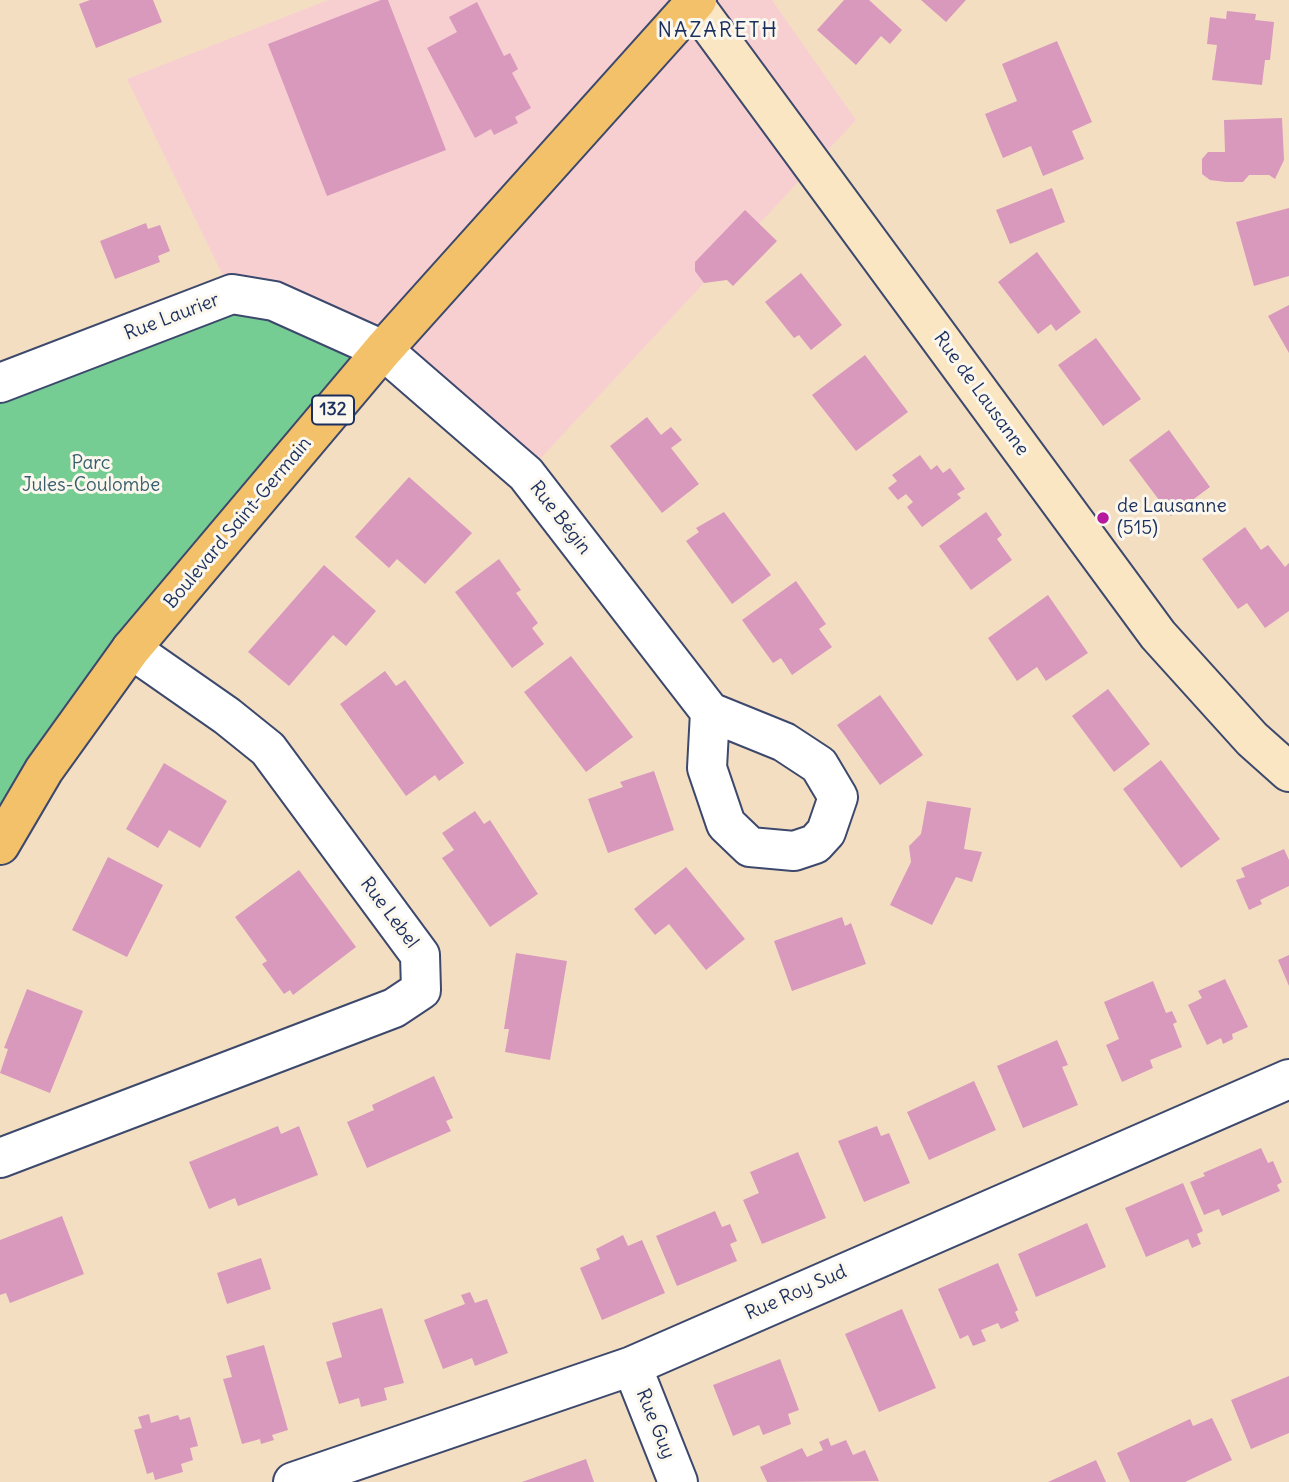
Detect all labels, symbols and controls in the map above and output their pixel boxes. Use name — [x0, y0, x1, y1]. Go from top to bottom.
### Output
district label: NAZARETH — [658, 18, 778, 44]
street label: Rue Laurier — [121, 288, 223, 346]
street label: Rue de Lausanne — [928, 328, 1034, 460]
road number: 132 — [312, 396, 354, 424]
street label: Boulevard Saint-Germain — [160, 433, 316, 613]
park label: Parc Jules-Coulombe — [22, 453, 160, 497]
street label: Rue Bégin — [524, 477, 596, 559]
place label: de Lausanne (515) — [1117, 496, 1227, 540]
marker: de Lausanne (515) — [1095, 510, 1111, 526]
street label: Rue Lebel — [355, 873, 423, 953]
street label: Rue Roy Sud — [742, 1261, 850, 1325]
street label: Rue Guy — [631, 1386, 679, 1462]

